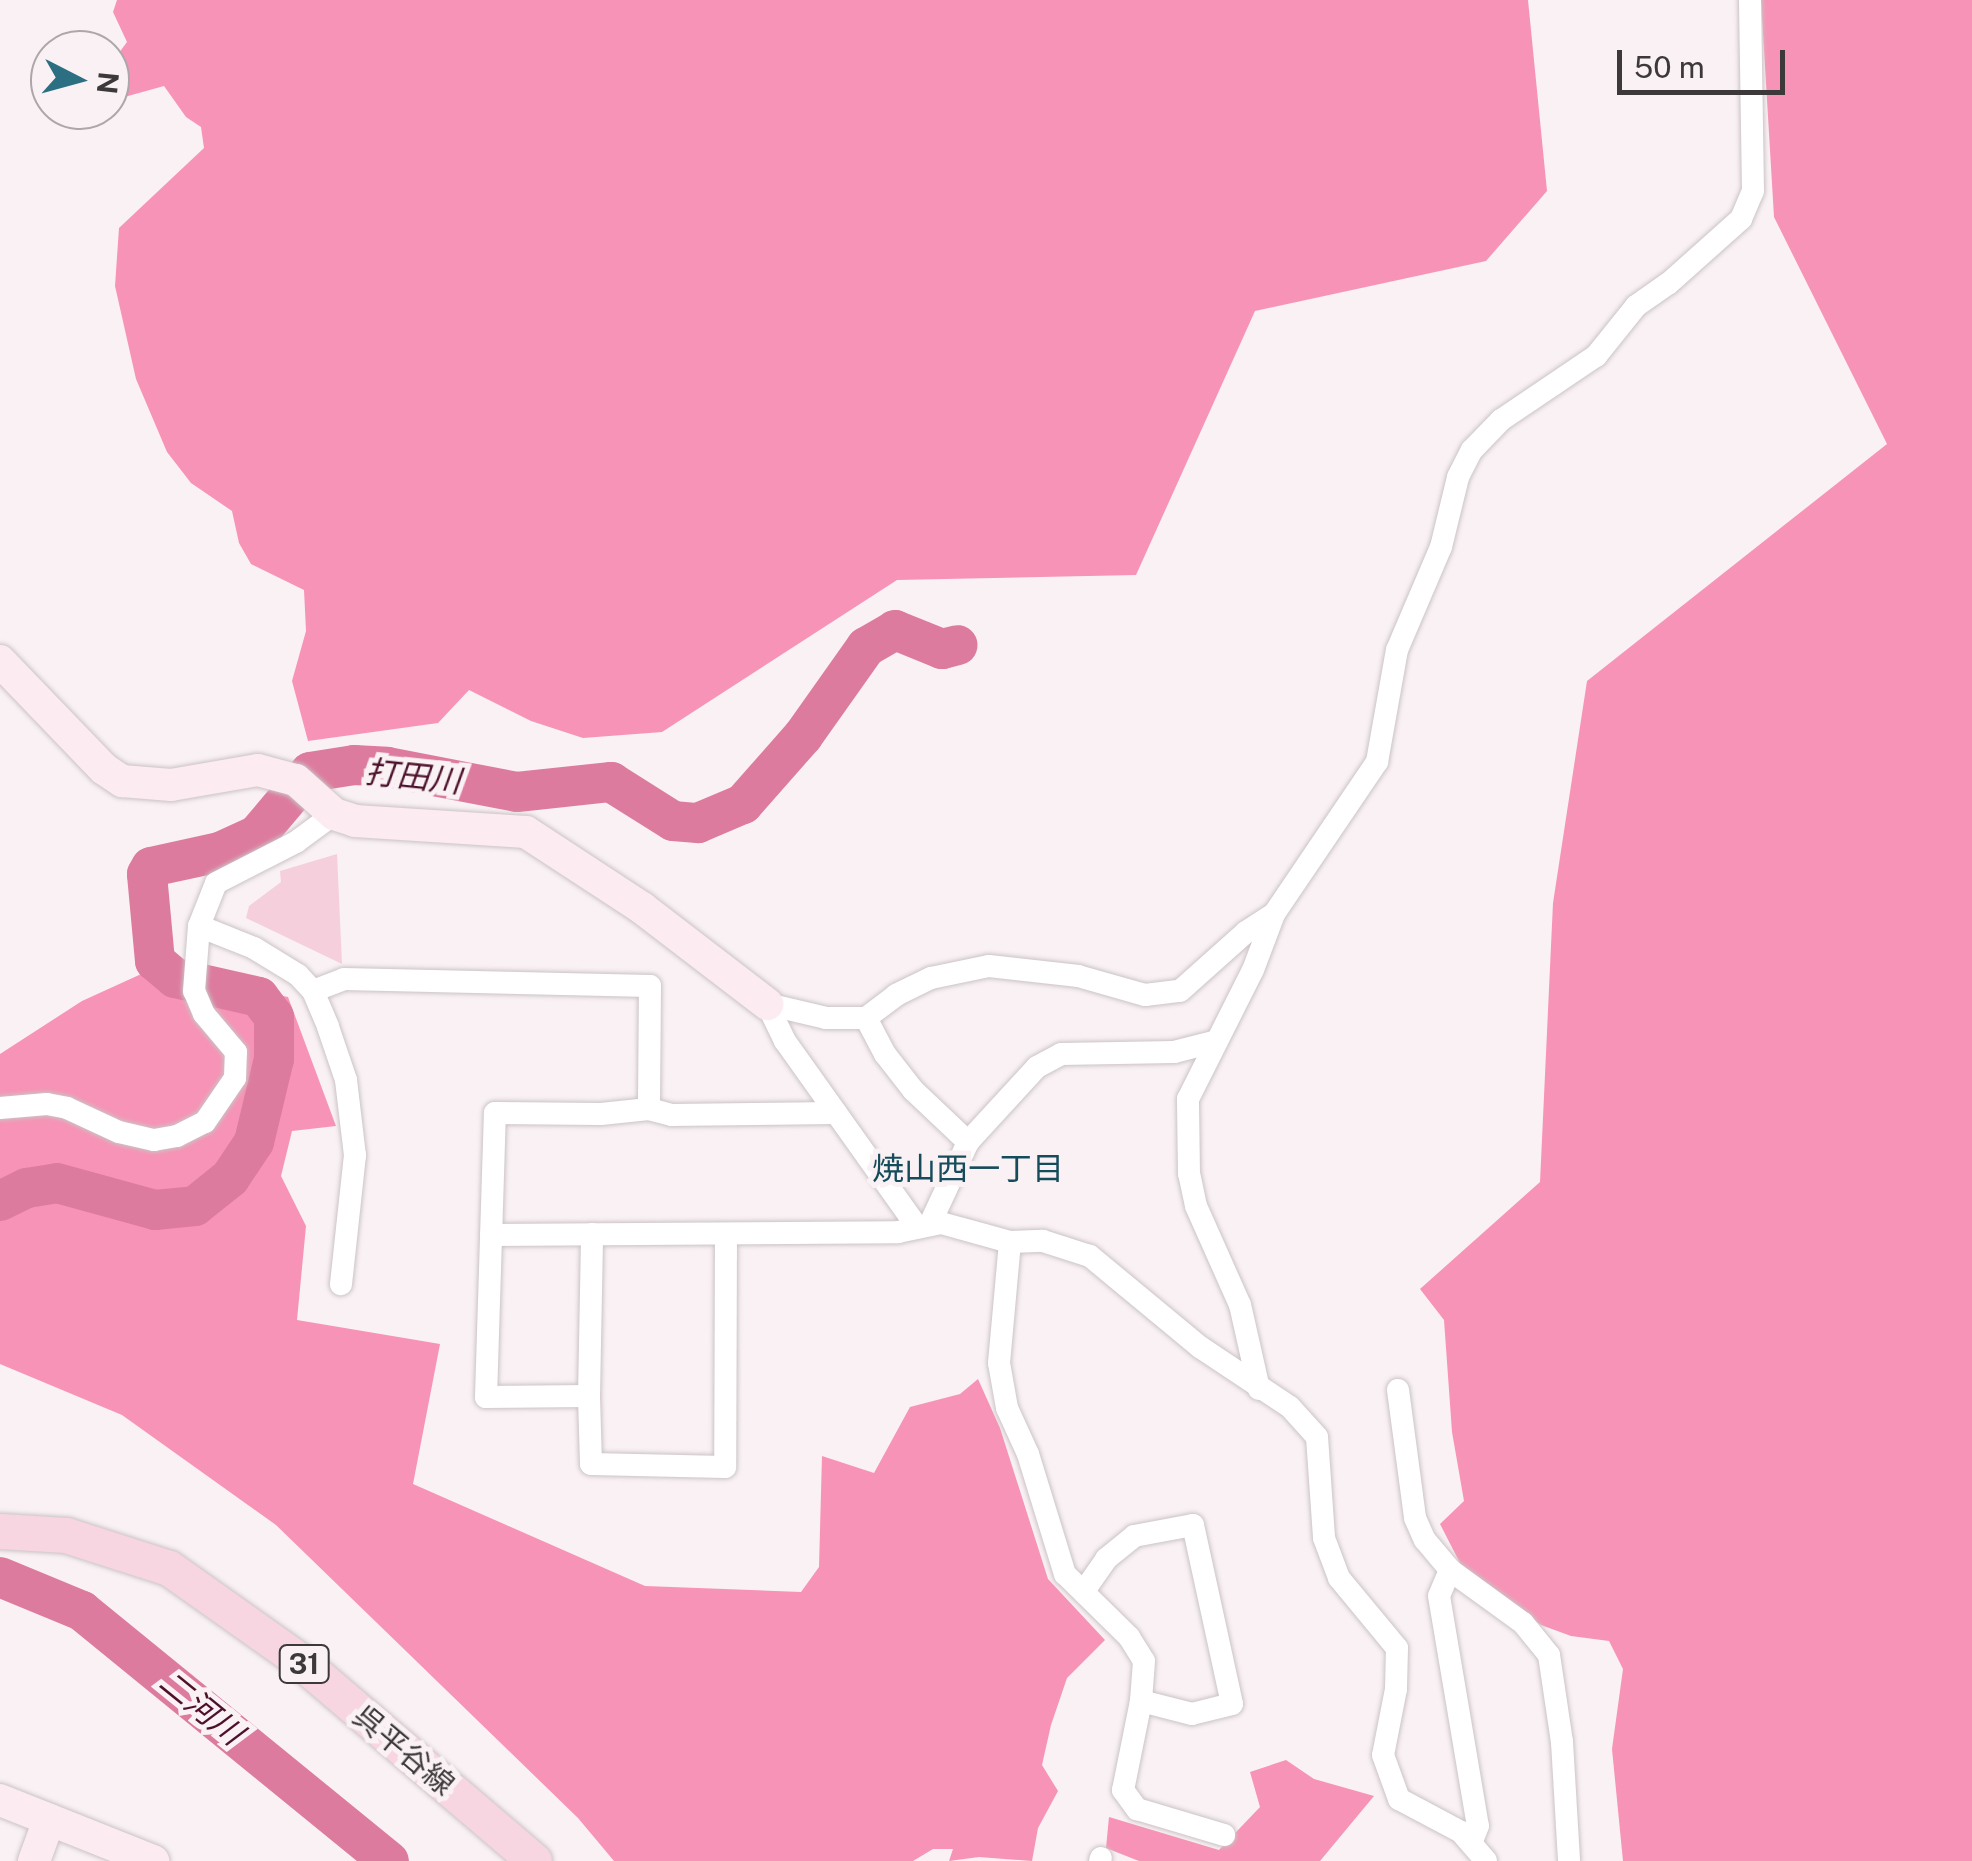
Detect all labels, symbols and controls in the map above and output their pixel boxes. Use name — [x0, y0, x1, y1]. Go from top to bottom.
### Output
north arrow — [30, 30, 130, 130]
scale bar — [1622, 30, 1790, 92]
text: 50 m — [1634, 49, 1705, 85]
text: N — [91, 70, 126, 96]
water label: 打田川 — [363, 753, 463, 801]
district label: 焼山西一丁目 — [872, 1150, 1064, 1188]
road number: 31 — [276, 1641, 332, 1687]
water label: 二河川 — [152, 1663, 250, 1753]
street label: 呉平谷線 — [346, 1698, 462, 1802]

